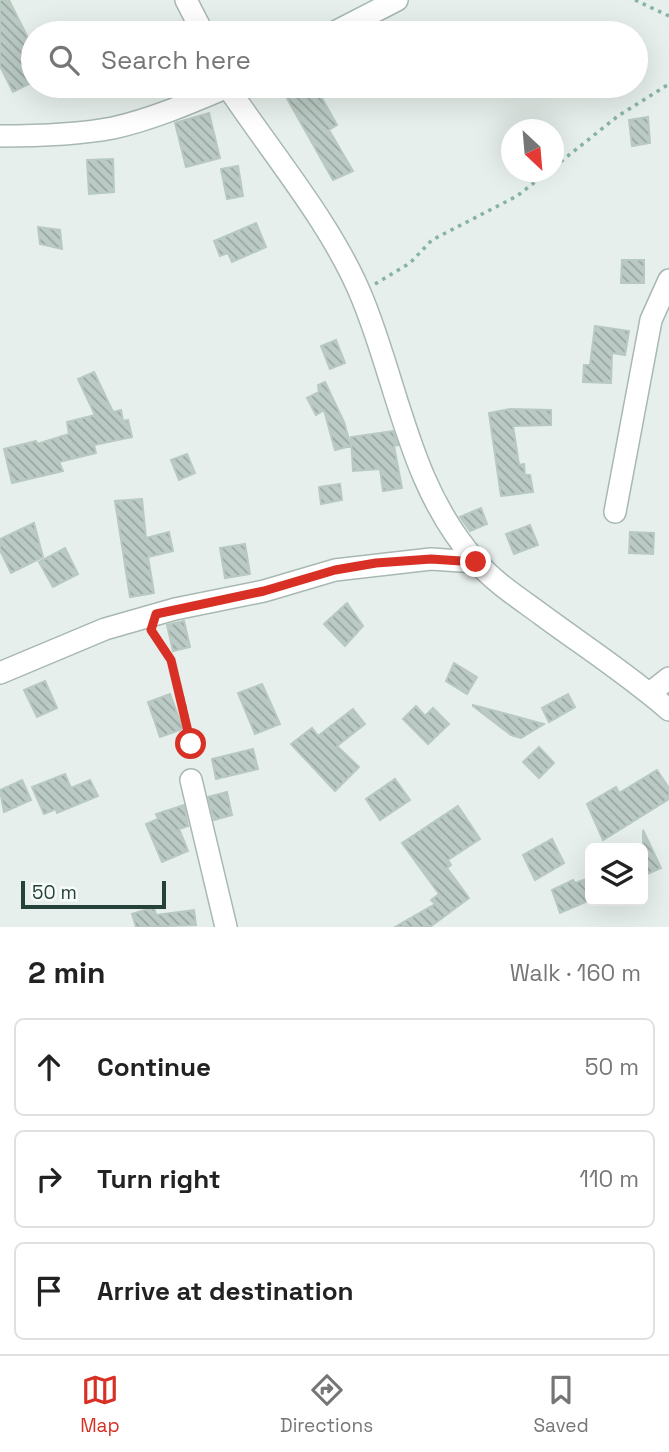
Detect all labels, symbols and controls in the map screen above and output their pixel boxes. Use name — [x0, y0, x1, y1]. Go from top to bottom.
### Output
search box — [21, 21, 648, 98]
icon: search — [45, 41, 83, 79]
text: Search here — [101, 43, 251, 77]
north arrow — [501, 119, 564, 182]
route end — [460, 546, 491, 577]
route start — [175, 728, 206, 759]
map controls — [585, 843, 648, 906]
button: layers — [585, 843, 648, 906]
scale bar — [21, 878, 166, 910]
text: 50 m — [32, 880, 77, 905]
text: 2 min — [28, 953, 106, 992]
text: Walk · 160 m — [510, 958, 641, 988]
icon: ahead — [30, 1048, 68, 1086]
text: Continue — [97, 1050, 211, 1084]
text: 50 m — [585, 1052, 639, 1082]
icon: right — [30, 1160, 68, 1198]
text: Turn right — [97, 1162, 221, 1196]
text: 110 m — [579, 1164, 639, 1194]
icon: arrive — [30, 1272, 68, 1310]
text: Arrive at destination — [97, 1274, 354, 1308]
tab: Map — [80, 1371, 120, 1438]
tab: Directions — [280, 1371, 373, 1438]
tab: Saved — [533, 1371, 589, 1438]

